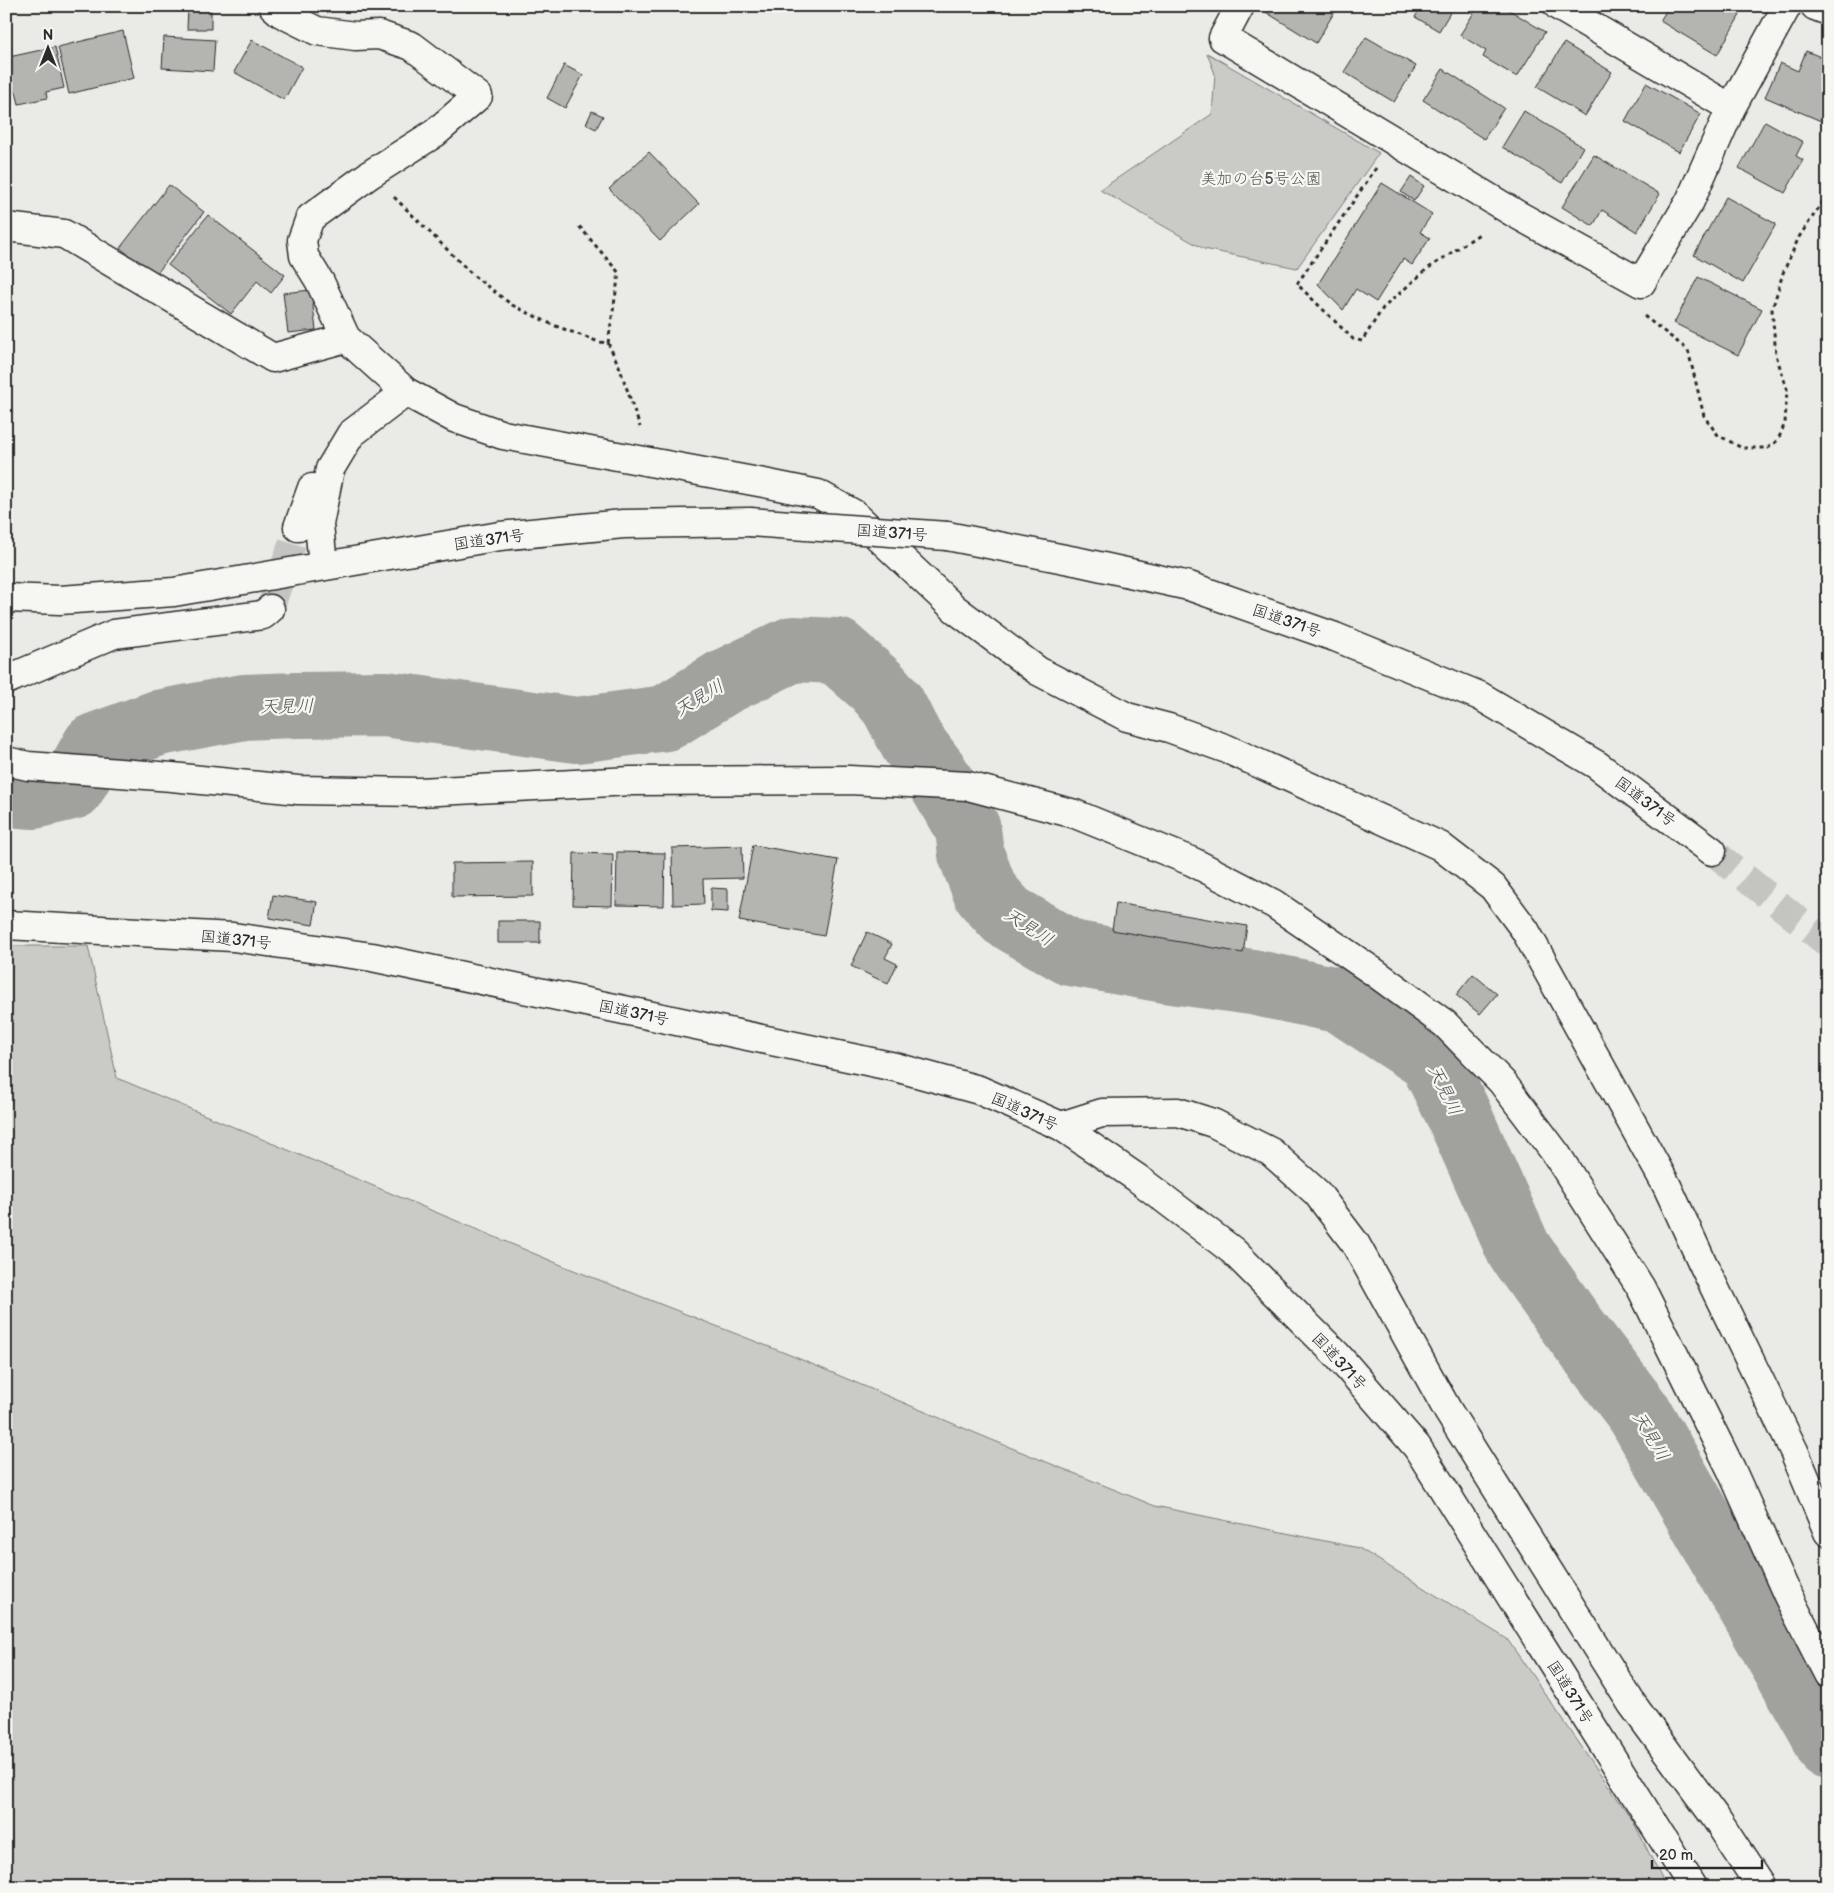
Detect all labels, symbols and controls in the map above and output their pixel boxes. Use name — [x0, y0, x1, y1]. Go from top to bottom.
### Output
north arrow — [22, 22, 72, 72]
text: N — [43, 27, 53, 44]
park label: 美加の台5号公園 — [1200, 170, 1322, 189]
street label: 国道371号 — [855, 522, 928, 545]
street label: 国道371号 — [452, 526, 526, 555]
street label: 国道371号 — [1249, 601, 1324, 642]
water label: 天見川 — [671, 676, 728, 721]
water label: 天見川 — [260, 696, 314, 717]
street label: 国道371号 — [1611, 773, 1680, 831]
water label: 天見川 — [1000, 904, 1057, 951]
street label: 国道371号 — [199, 927, 273, 954]
street label: 国道371号 — [597, 997, 671, 1030]
water label: 天見川 — [1423, 1061, 1466, 1119]
street label: 国道371号 — [988, 1089, 1061, 1136]
street label: 国道371号 — [1307, 1329, 1370, 1395]
water label: 天見川 — [1628, 1408, 1673, 1465]
street label: 国道371号 — [1543, 1657, 1597, 1728]
scale bar — [1652, 1838, 1762, 1870]
text: 20 m — [1659, 1846, 1693, 1865]

